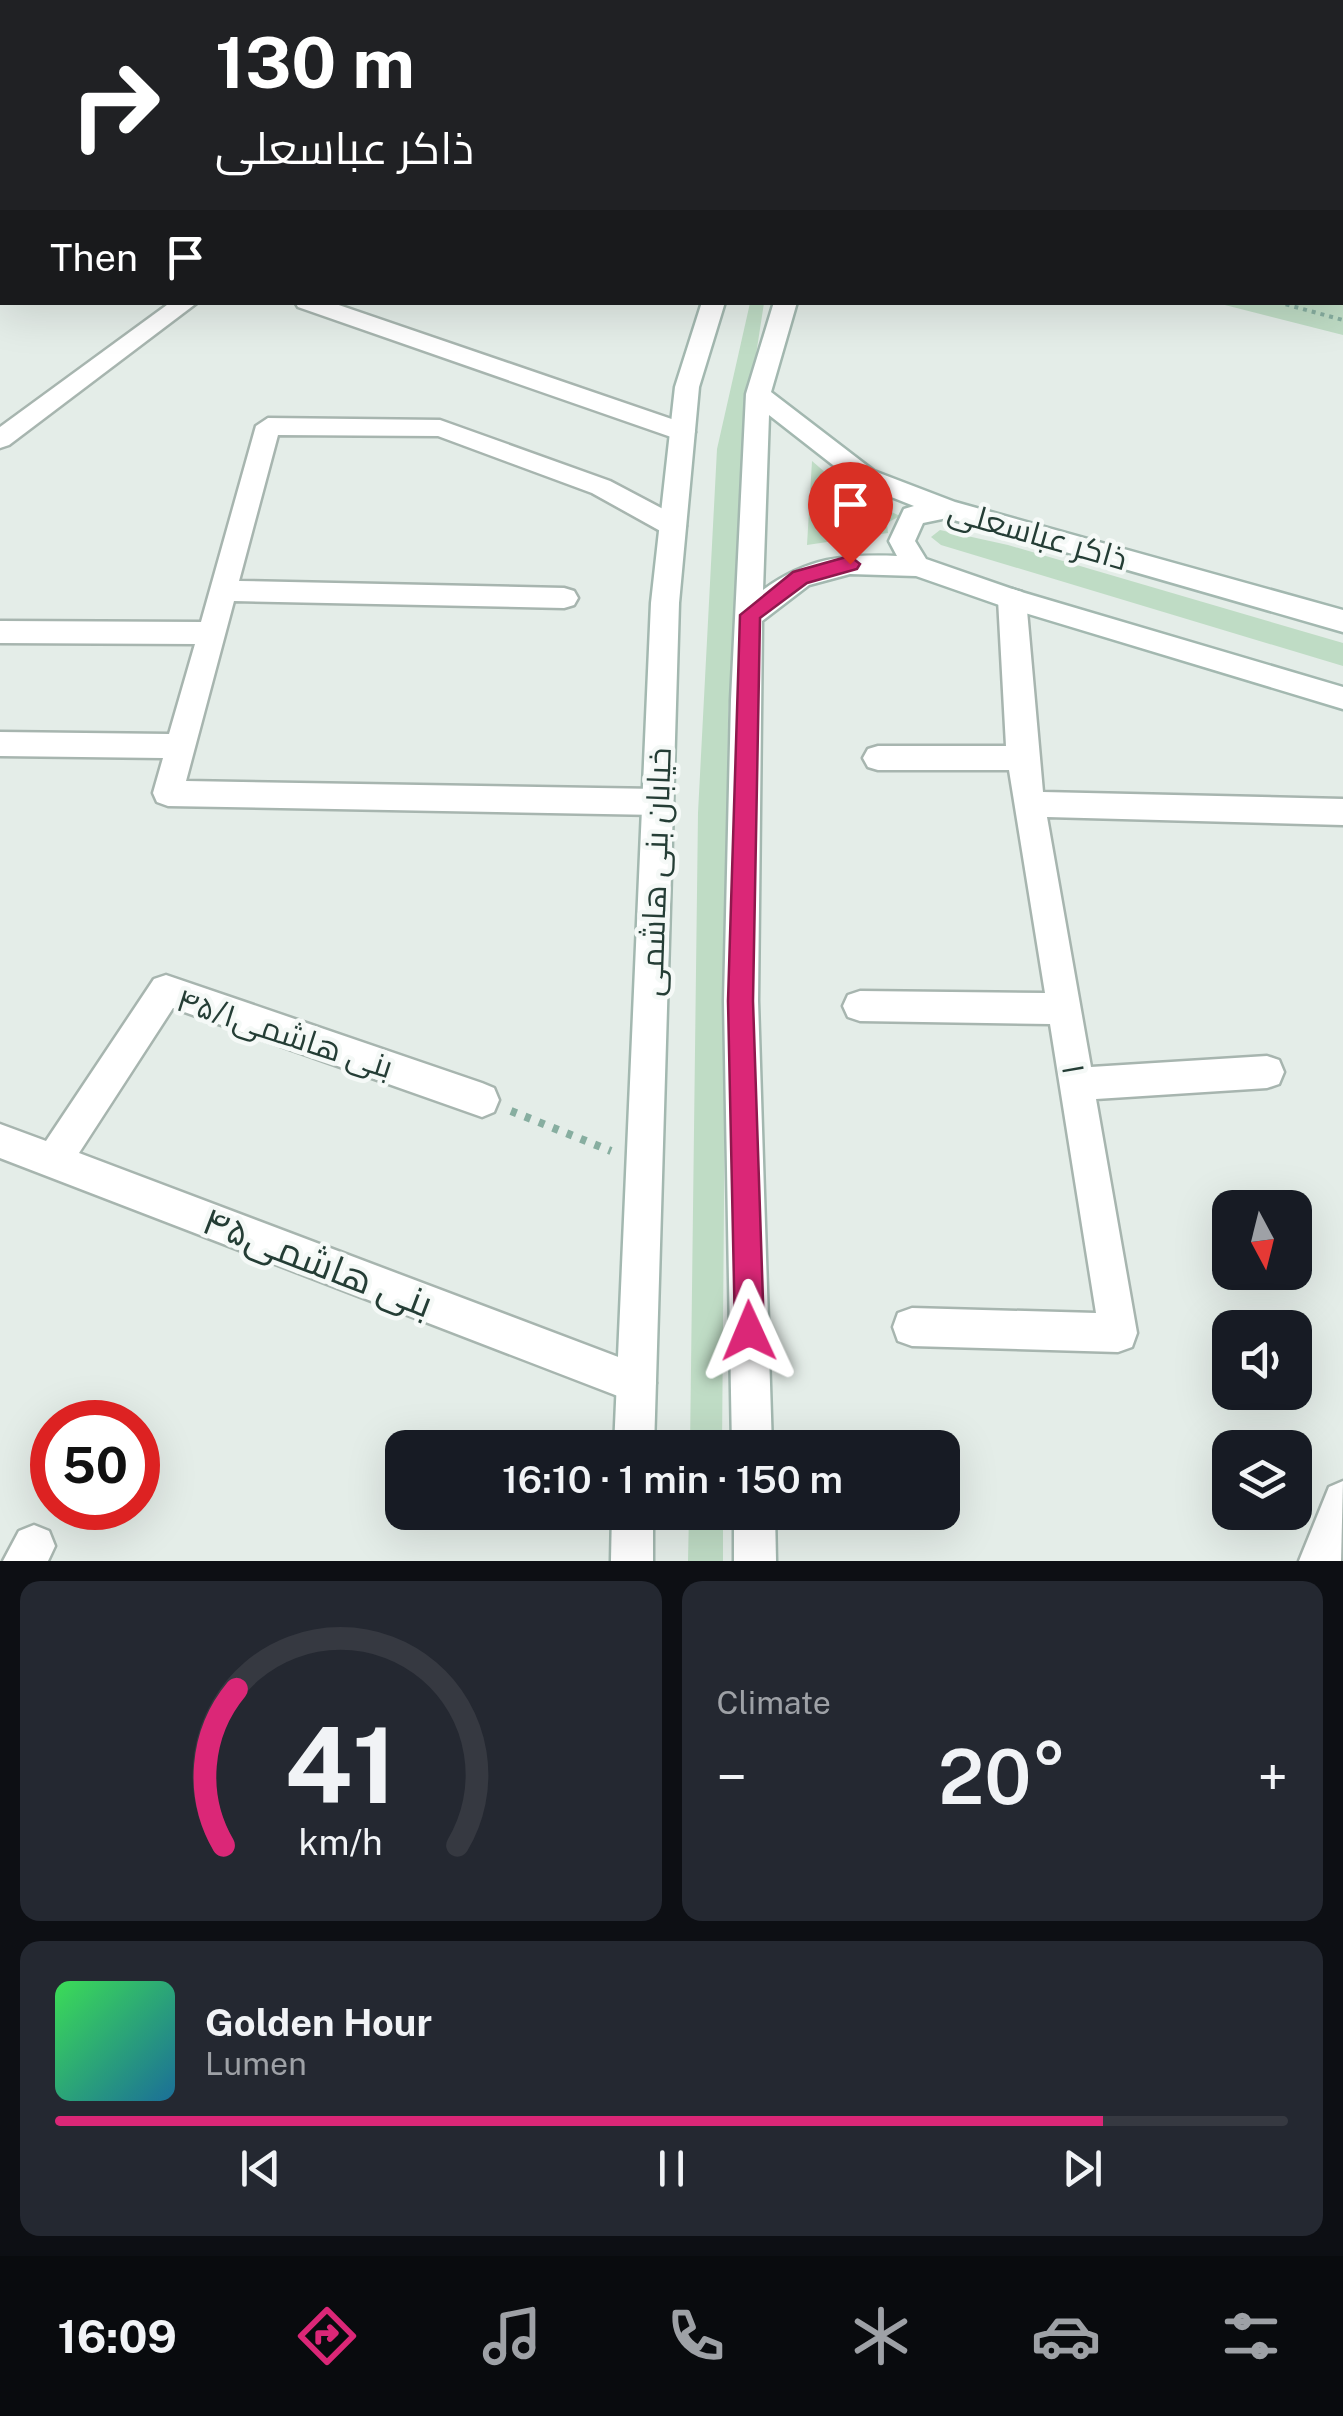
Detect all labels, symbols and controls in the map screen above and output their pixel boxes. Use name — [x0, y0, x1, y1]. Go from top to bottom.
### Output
text: 130 m — [215, 21, 415, 104]
icon: right — [50, 40, 180, 170]
text: ذاکر عباسعلی — [215, 121, 474, 174]
icon: arrive — [158, 230, 213, 285]
text: Then — [50, 235, 138, 280]
pin — [808, 462, 893, 565]
icon: arrive — [823, 477, 878, 532]
street label: ذاکر عباسعلی — [944, 491, 1132, 578]
street label: خیابان بنی هاشمی — [632, 747, 679, 997]
street label: ۴۵/۱بنی هاشمی — [172, 981, 398, 1086]
street label: ۱ — [1055, 1061, 1093, 1077]
north arrow — [1212, 1190, 1312, 1290]
map controls — [1212, 1190, 1312, 1530]
street label: بنی هاشمی۴۵ — [196, 1198, 439, 1327]
position arrow — [697, 1279, 801, 1383]
button: sound — [1212, 1310, 1312, 1410]
speed limit sign: 50 — [30, 1400, 160, 1530]
button: layers — [1212, 1430, 1312, 1530]
text: 16:10 · 1 min · 150 m — [502, 1457, 843, 1502]
text: Climate — [717, 1684, 831, 1721]
text: 41 — [284, 1704, 397, 1826]
text: 20° — [938, 1733, 1067, 1821]
text: − — [717, 1745, 747, 1809]
text: + — [1257, 1745, 1288, 1809]
text: km/h — [299, 1821, 383, 1863]
text: Golden Hour — [205, 2000, 432, 2045]
text: Lumen — [205, 2045, 307, 2082]
icon: previous — [233, 2141, 288, 2196]
icon: pause — [644, 2141, 699, 2196]
icon: next — [1055, 2141, 1110, 2196]
icon: directions — [292, 2301, 362, 2371]
icon: music — [477, 2301, 547, 2371]
icon: phone — [661, 2301, 731, 2371]
icon: climate — [846, 2301, 916, 2371]
icon: car — [1031, 2301, 1101, 2371]
icon: filters — [1216, 2301, 1286, 2371]
text: 16:09 — [57, 2310, 177, 2363]

